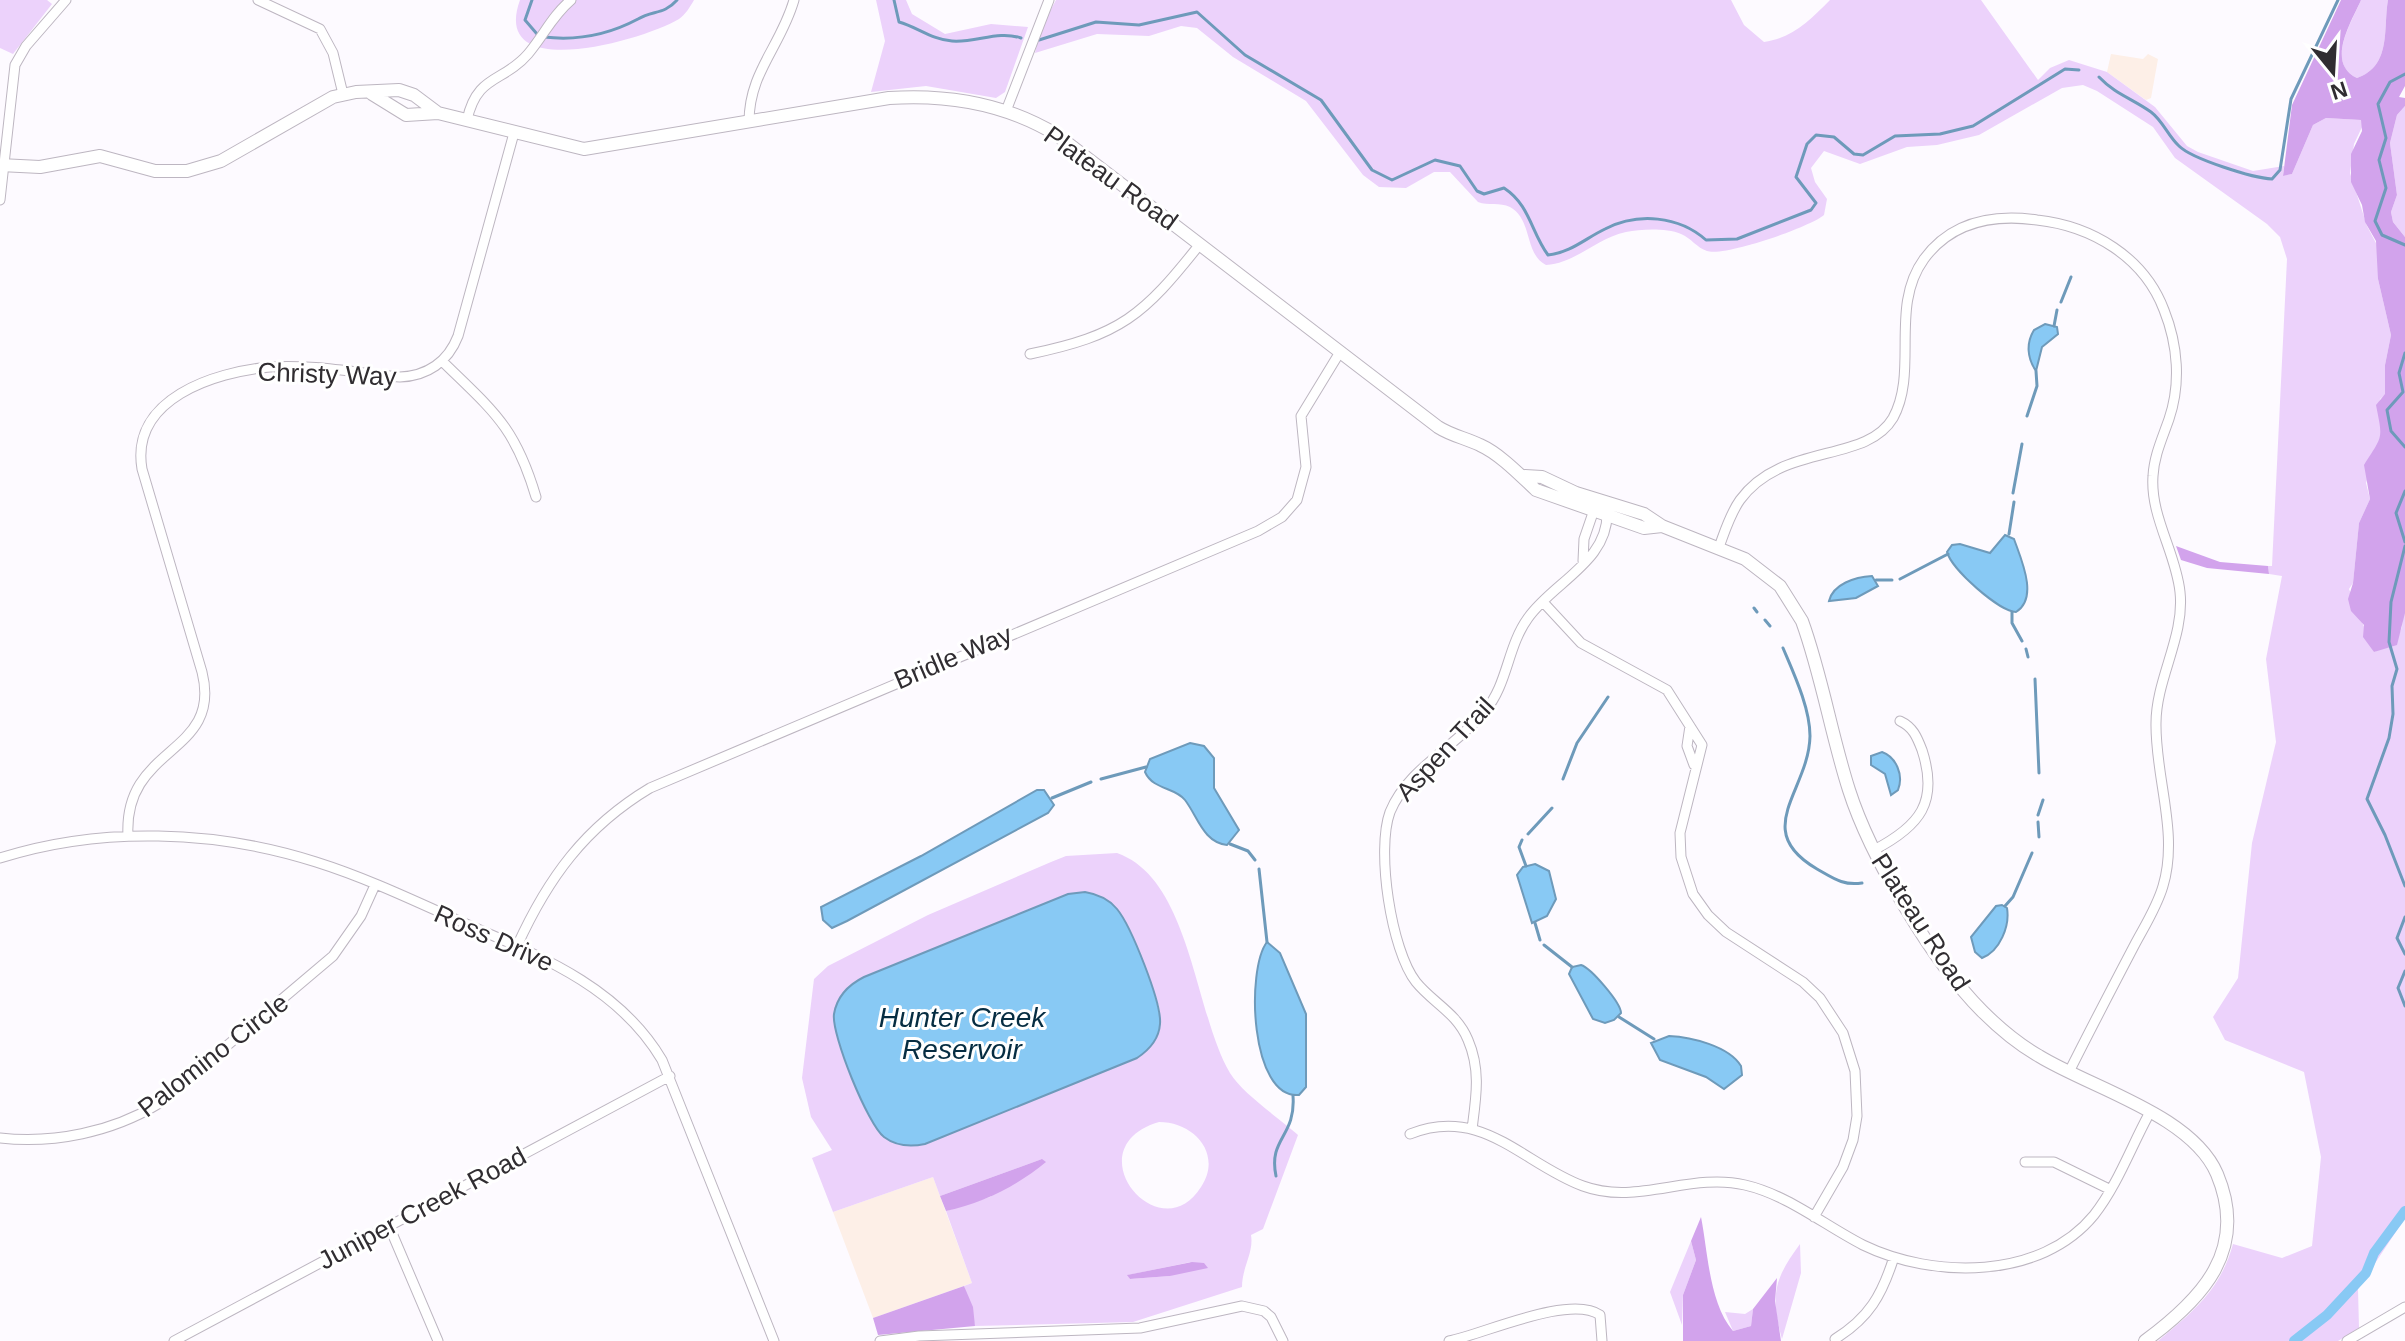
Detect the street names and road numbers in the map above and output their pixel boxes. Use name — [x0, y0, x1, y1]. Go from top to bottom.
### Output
street label: Plateau Road — [1038, 120, 1184, 236]
street label: Christy Way — [257, 357, 397, 391]
street label: Bridle Way — [890, 619, 1016, 695]
street label: Aspen Trail — [1390, 691, 1500, 807]
street label: Plateau Road — [1866, 848, 1976, 996]
street label: Ross Drive — [430, 898, 558, 978]
street label: Palomino Circle — [132, 987, 294, 1123]
street label: Juniper Creek Road — [313, 1140, 531, 1276]

